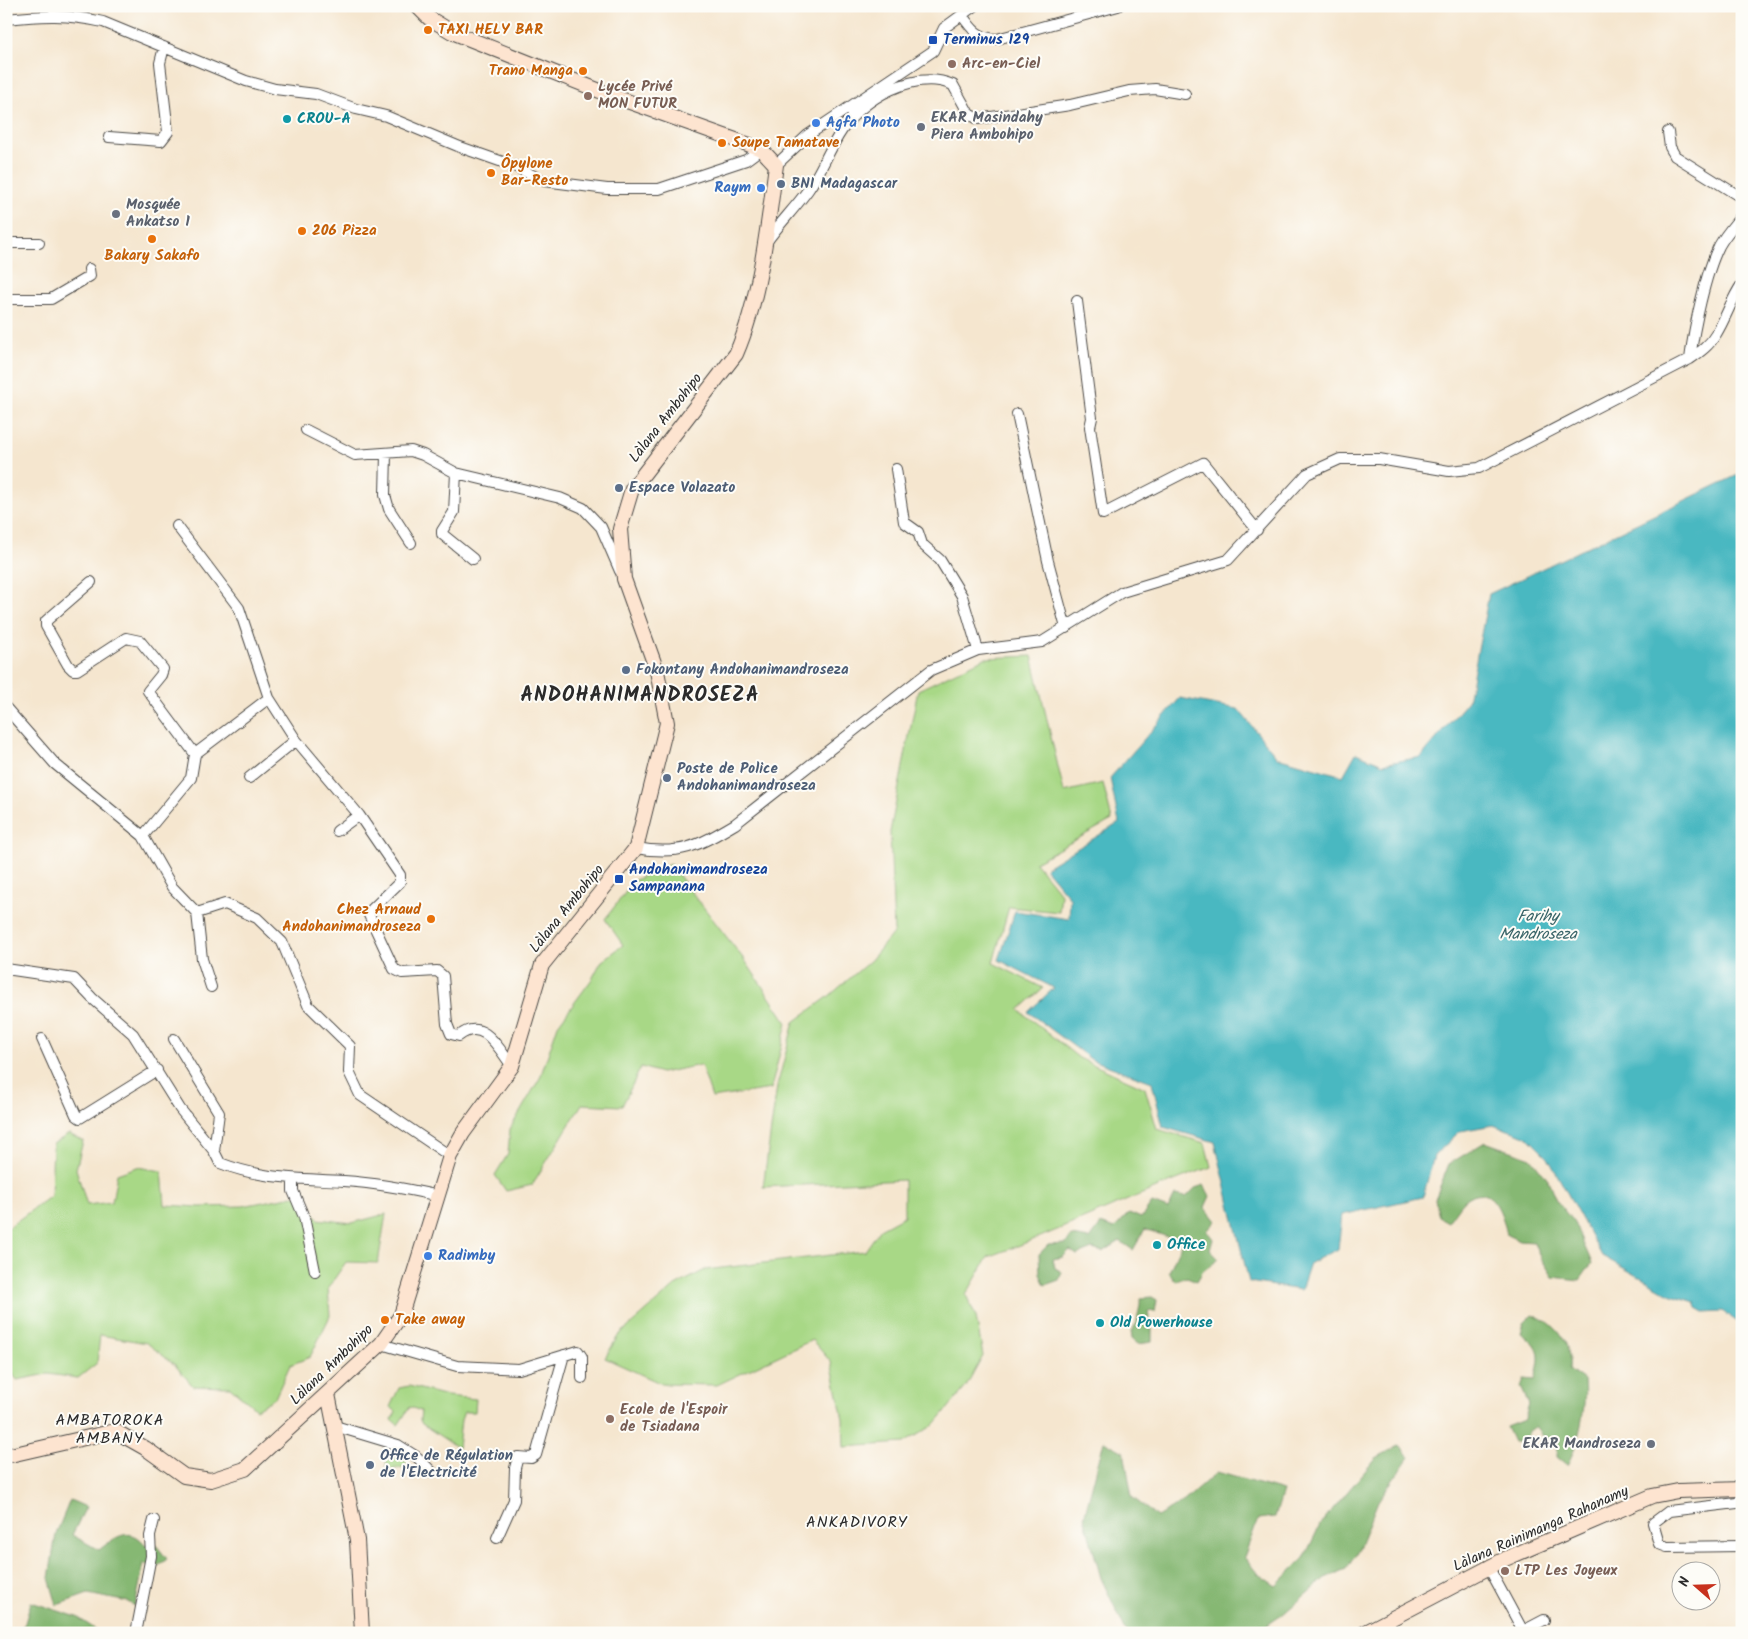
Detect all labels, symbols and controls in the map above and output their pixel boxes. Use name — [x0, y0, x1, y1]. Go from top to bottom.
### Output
place label: TAXI HELY BAR — [438, 18, 543, 42]
marker: TAXI HELY BAR — [422, 24, 434, 36]
place label: Terminus 129 — [943, 28, 1030, 52]
marker: Terminus 129 — [927, 34, 939, 46]
place label: Arc-en-Ciel — [962, 52, 1040, 76]
marker: Arc-en-Ciel — [946, 58, 958, 70]
place label: Trano Manga — [489, 59, 573, 83]
marker: Trano Manga — [577, 65, 589, 77]
place label: Lycée Privé MON FUTUR — [598, 75, 677, 116]
marker: Lycée Privé MON FUTUR — [582, 90, 594, 102]
place label: EKAR Masindahy Piera Ambohipo — [931, 106, 1043, 147]
place label: CROU-A — [297, 107, 351, 131]
place label: Agfa Photo — [826, 111, 900, 135]
marker: CROU-A — [281, 113, 293, 125]
marker: Agfa Photo — [810, 117, 822, 129]
marker: EKAR Masindahy Piera Ambohipo — [915, 121, 927, 133]
place label: Soupe Tamatave — [732, 131, 840, 155]
marker: Soupe Tamatave — [716, 137, 728, 149]
place label: Ôpylone Bar-Resto — [501, 152, 569, 193]
marker: Ôpylone Bar-Resto — [485, 167, 497, 179]
place label: BNI Madagascar — [791, 172, 898, 196]
place label: Raym — [714, 176, 751, 200]
marker: BNI Madagascar — [775, 178, 787, 190]
marker: Raym — [755, 182, 767, 194]
place label: Mosquée Ankatso 1 — [126, 193, 190, 234]
marker: Mosquée Ankatso 1 — [110, 208, 122, 220]
place label: 206 Pizza — [312, 219, 377, 243]
marker: 206 Pizza — [296, 225, 308, 237]
marker: Bakary Sakafo — [146, 233, 158, 245]
place label: Bakary Sakafo — [104, 244, 200, 268]
street label: Làlana Ambohipo — [623, 368, 709, 468]
place label: Espace Volazato — [629, 476, 735, 500]
marker: Espace Volazato — [613, 482, 625, 494]
place label: Fokontany Andohanimandroseza — [636, 658, 849, 682]
marker: Fokontany Andohanimandroseza — [620, 664, 632, 676]
district label: ANDOHANIMANDROSEZA — [521, 680, 759, 712]
place label: Poste de Police Andohanimandroseza — [677, 757, 816, 798]
marker: Poste de Police Andohanimandroseza — [661, 772, 673, 784]
place label: Andohanimandroseza Sampanana — [629, 858, 768, 899]
street label: Làlana Ambohipo — [524, 859, 611, 959]
marker: Andohanimandroseza Sampanana — [613, 873, 625, 885]
place label: Chez Arnaud Andohanimandroseza — [282, 898, 422, 939]
water label: Farihy Mandroseza — [1499, 904, 1578, 947]
marker: Chez Arnaud Andohanimandroseza — [425, 913, 437, 925]
place label: Office — [1167, 1233, 1206, 1257]
marker: Office — [1151, 1239, 1163, 1251]
place label: Radimby — [438, 1244, 495, 1268]
marker: Radimby — [422, 1250, 434, 1262]
place label: Take away — [395, 1308, 465, 1332]
place label: Old Powerhouse — [1110, 1311, 1213, 1335]
marker: Take away — [379, 1314, 391, 1326]
marker: Old Powerhouse — [1094, 1317, 1106, 1329]
street label: Làlana Ambohipo — [285, 1319, 379, 1411]
place label: Ecole de l'Espoir de Tsiadana — [620, 1398, 728, 1439]
district label: AMBATOROKA AMBANY — [56, 1408, 164, 1451]
marker: Ecole de l'Espoir de Tsiadana — [604, 1413, 616, 1425]
place label: EKAR Mandroseza — [1523, 1432, 1641, 1456]
marker: EKAR Mandroseza — [1645, 1438, 1657, 1450]
place label: Office de Régulation de l'Electricité — [380, 1444, 513, 1485]
marker: Office de Régulation de l'Electricité — [364, 1459, 376, 1471]
street label: Làlana Rainimanga Rahanamy — [1449, 1479, 1634, 1579]
district label: ANKADIVORY — [806, 1510, 908, 1535]
place label: LTP Les Joyeux — [1515, 1559, 1618, 1583]
north arrow — [1670, 1562, 1720, 1612]
marker: LTP Les Joyeux — [1499, 1565, 1511, 1577]
text: N — [1673, 1574, 1697, 1590]

